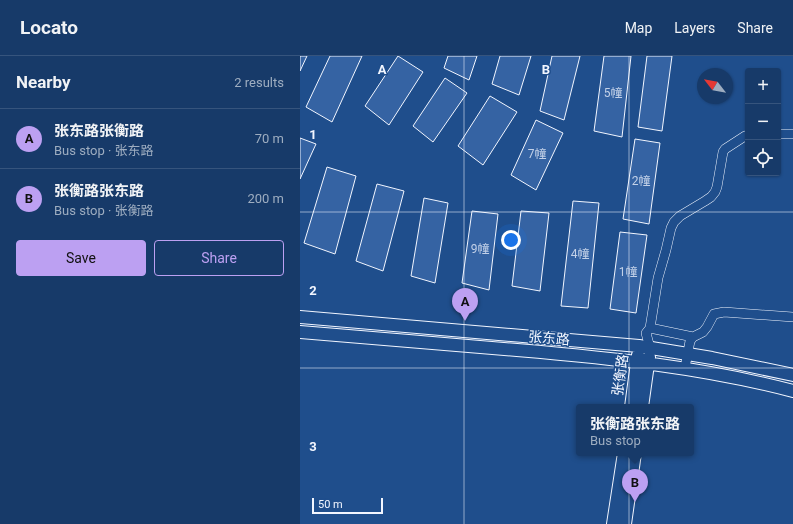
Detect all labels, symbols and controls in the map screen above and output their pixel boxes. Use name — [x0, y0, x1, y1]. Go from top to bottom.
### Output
text: Locato — [20, 16, 78, 39]
text: Map — [625, 20, 652, 36]
text: Layers — [674, 20, 715, 36]
text: Share — [737, 20, 773, 36]
text: A — [378, 62, 387, 77]
text: B — [542, 62, 550, 77]
north arrow — [697, 68, 733, 104]
map controls — [745, 68, 781, 176]
button: + — [745, 68, 781, 104]
text: Nearby — [16, 72, 71, 92]
text: 2 results — [234, 75, 284, 90]
house number: 5幢 — [604, 86, 622, 100]
button: − — [745, 104, 781, 140]
text: 张东路张衡路 — [54, 122, 144, 140]
text: 1 — [309, 127, 317, 142]
text: A — [25, 131, 33, 146]
text: 70 m — [255, 131, 284, 146]
button: locate — [745, 140, 781, 176]
text: Bus stop · 张东路 — [54, 143, 154, 158]
house number: 7幢 — [528, 147, 546, 161]
house number: 2幢 — [632, 174, 650, 188]
text: 张衡路张东路 — [54, 182, 144, 200]
text: B — [25, 191, 33, 206]
text: 200 m — [247, 191, 284, 206]
text: Bus stop · 张衡路 — [54, 203, 154, 218]
your location — [501, 230, 521, 250]
button: Save — [16, 240, 146, 276]
button: Share — [154, 240, 284, 276]
house number: 9幢 — [471, 242, 489, 256]
house number: 4幢 — [571, 247, 589, 261]
house number: 1幢 — [619, 265, 637, 279]
text: 2 — [309, 283, 317, 298]
pin: A — [452, 288, 478, 321]
street label: 张东路 — [527, 328, 571, 348]
street label: 张衡路 — [609, 353, 631, 397]
popup — [576, 404, 694, 456]
text: 张衡路张东路 — [590, 415, 680, 433]
text: Bus stop — [590, 433, 641, 448]
text: 3 — [309, 439, 317, 454]
pin: B — [622, 469, 648, 502]
scale bar — [312, 496, 383, 515]
text: 50 m — [318, 498, 343, 511]

